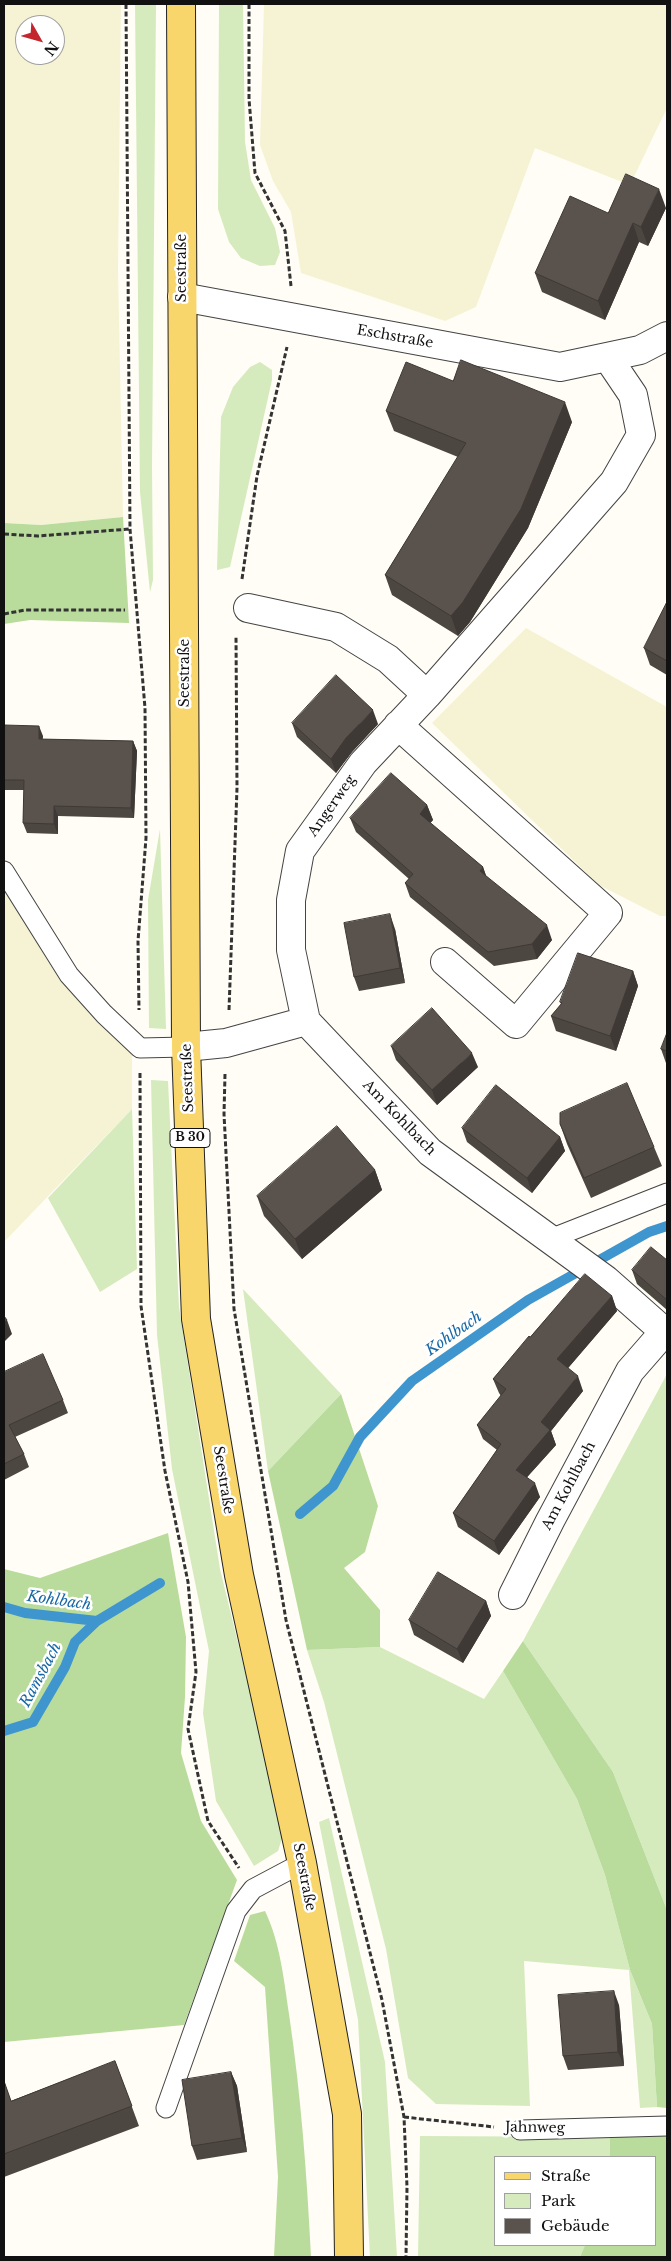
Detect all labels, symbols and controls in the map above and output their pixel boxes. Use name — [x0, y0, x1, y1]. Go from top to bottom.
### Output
north arrow — [15, 15, 65, 65]
text: N — [40, 38, 62, 59]
street label: Seestraße — [174, 234, 190, 302]
street label: Eschstraße — [355, 322, 435, 352]
street label: Seestraße — [177, 639, 193, 707]
street label: Angerweg — [305, 772, 359, 840]
street label: Seestraße — [178, 1043, 198, 1113]
street label: Am Kohlbach — [359, 1077, 439, 1159]
road number: B 30 — [170, 1128, 210, 1148]
water label: Kohlbach — [422, 1308, 486, 1360]
street label: Am Kohlbach — [539, 1439, 599, 1533]
street label: Seestraße — [209, 1445, 237, 1515]
water label: Kohlbach — [26, 1588, 92, 1614]
water label: Ramsbach — [17, 1640, 65, 1710]
street label: Seestraße — [289, 1842, 319, 1912]
street label: Jahnweg — [505, 2119, 565, 2137]
legend — [493, 2156, 656, 2246]
text: Straße — [541, 2166, 591, 2185]
text: Park — [541, 2191, 576, 2210]
text: Gebäude — [541, 2216, 610, 2235]

